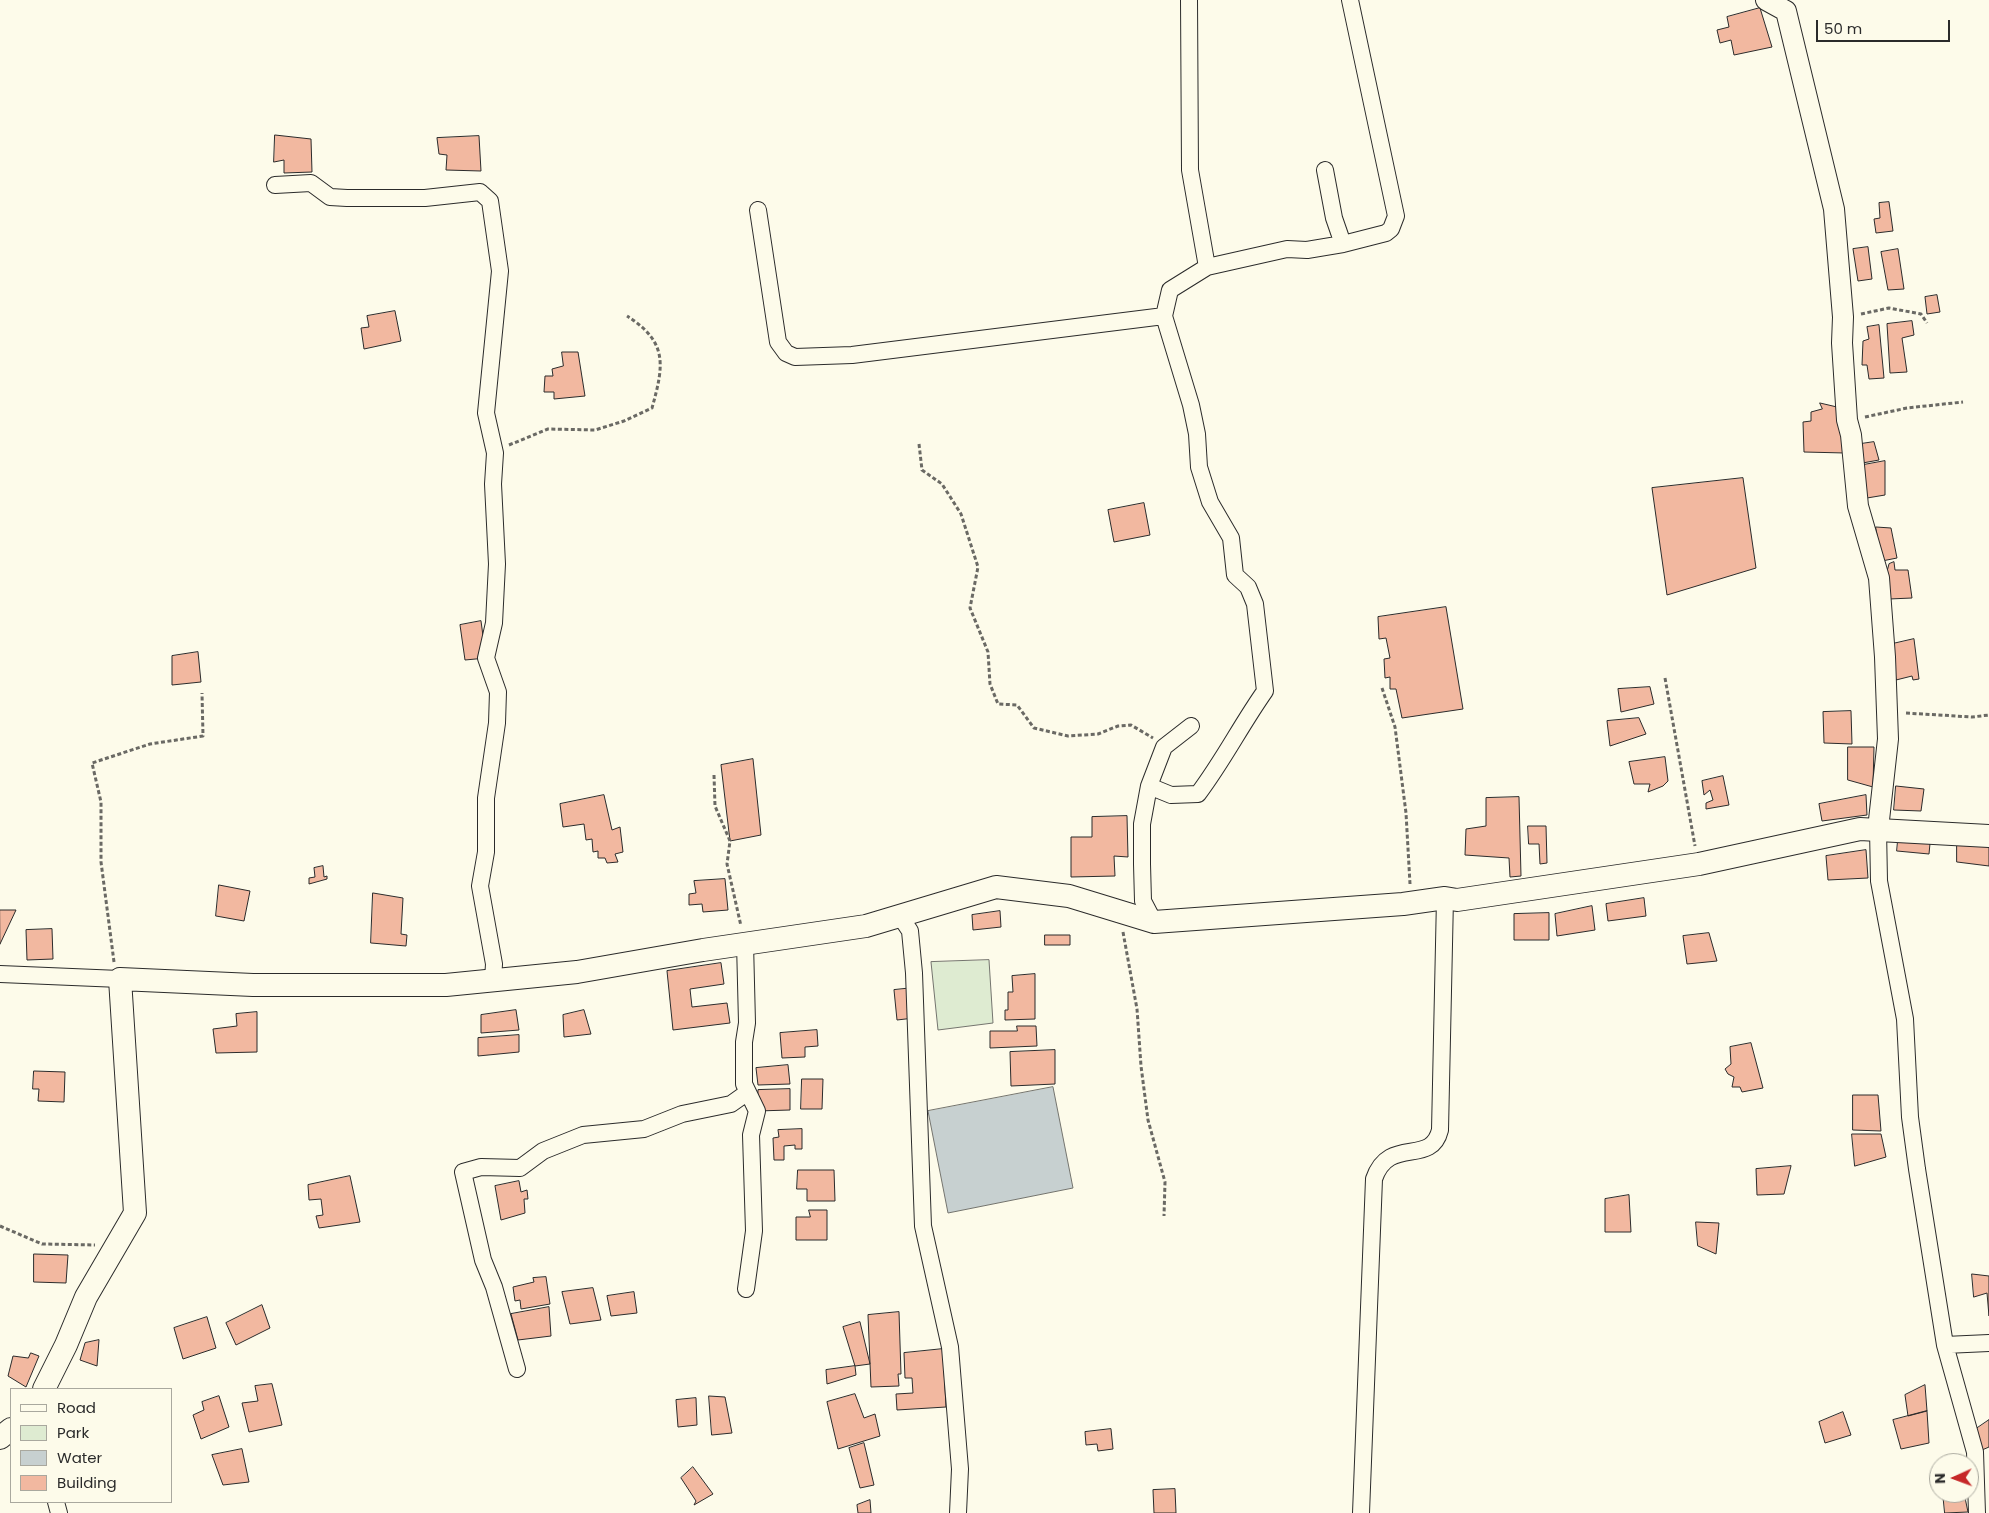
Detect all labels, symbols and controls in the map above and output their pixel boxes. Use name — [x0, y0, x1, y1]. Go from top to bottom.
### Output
scale bar — [1819, 10, 1953, 42]
text: 50 m — [1824, 18, 1862, 39]
legend — [10, 1388, 172, 1503]
text: Road — [57, 1397, 96, 1418]
text: Park — [57, 1422, 89, 1443]
text: Water — [57, 1447, 102, 1468]
north arrow — [1929, 1453, 1979, 1503]
text: Building — [57, 1472, 117, 1493]
text: N — [1930, 1473, 1950, 1484]

